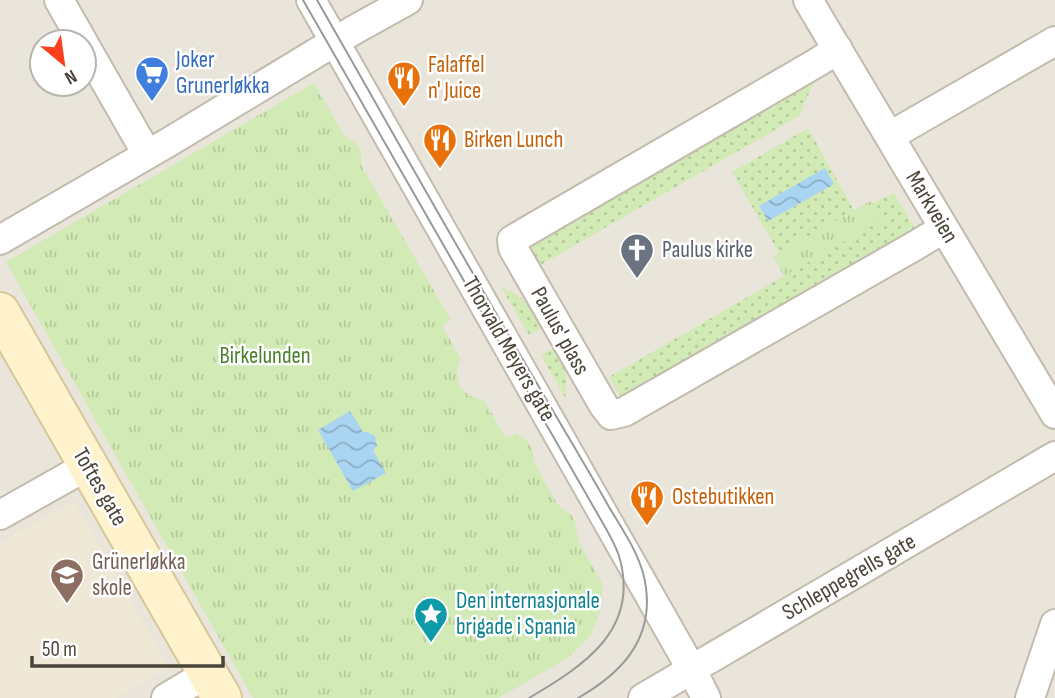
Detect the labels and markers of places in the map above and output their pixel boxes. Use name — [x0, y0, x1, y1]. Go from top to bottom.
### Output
place label: Joker Grunerløkka — [175, 46, 270, 100]
place label: Falaffel n' Juice — [428, 51, 485, 105]
supermarket icon: Joker Grunerløkka — [133, 54, 171, 103]
restaurant icon: Falaffel n' Juice — [385, 59, 423, 108]
restaurant icon: Birken Lunch — [421, 121, 459, 170]
place label: Birken Lunch — [464, 126, 563, 154]
church icon: Paulus kirke — [618, 231, 656, 280]
place label: Paulus kirke — [662, 236, 753, 264]
restaurant icon: Ostebutikken — [628, 478, 666, 527]
place label: Ostebutikken — [672, 483, 774, 511]
place label: Grünerløkka skole — [92, 548, 186, 602]
school or university icon: Grünerløkka skole — [48, 556, 86, 605]
place label: Den internasjonale brigade i Spania — [456, 587, 600, 641]
place icon: Den internasjonale brigade i Spania — [412, 595, 450, 644]

